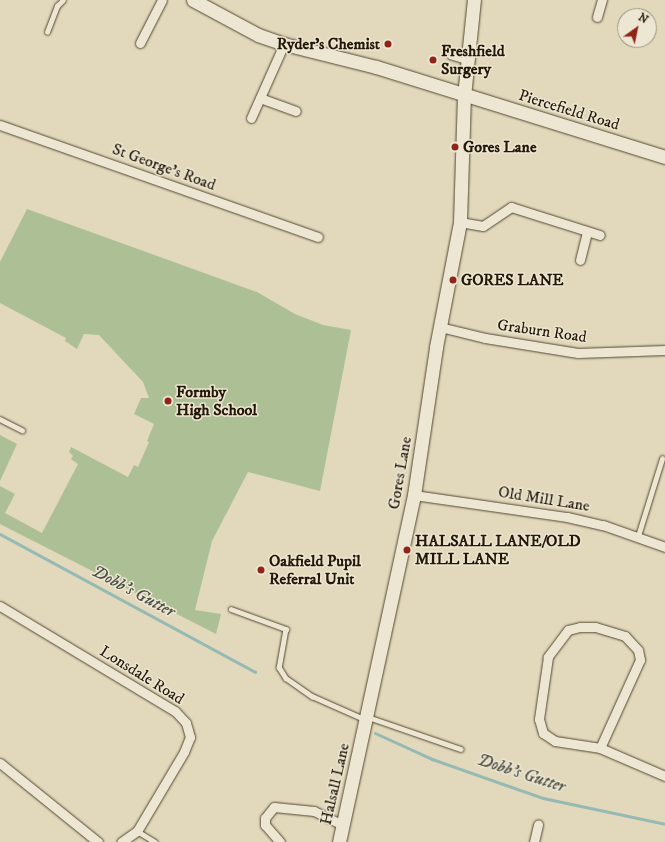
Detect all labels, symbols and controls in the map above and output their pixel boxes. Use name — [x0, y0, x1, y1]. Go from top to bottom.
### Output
north arrow — [617, 8, 657, 48]
text: N — [635, 10, 651, 27]
place label: Ryder's Chemist — [277, 34, 380, 54]
marker: Ryder's Chemist — [383, 39, 393, 49]
place label: Freshfield Surgery — [441, 41, 505, 79]
marker: Freshfield Surgery — [428, 55, 438, 65]
street label: Piercefield Road — [516, 86, 622, 134]
place label: Gores Lane — [463, 137, 537, 157]
street label: St George's Road — [110, 139, 218, 195]
marker: Gores Lane — [450, 142, 460, 152]
place label: GORES LANE — [461, 270, 564, 290]
marker: GORES LANE — [448, 275, 458, 285]
street label: Graburn Road — [496, 315, 588, 347]
place label: Formby High School — [176, 382, 257, 420]
marker: Formby High School — [163, 396, 173, 406]
street label: Gores Lane — [384, 435, 416, 511]
street label: Old Mill Lane — [497, 482, 591, 516]
place label: HALSALL LANE/OLD MILL LANE — [415, 531, 581, 569]
marker: HALSALL LANE/OLD MILL LANE — [402, 545, 412, 555]
place label: Oakfield Pupil Referral Unit — [269, 551, 361, 589]
water label: Dobb's Gutter — [88, 562, 178, 622]
marker: Oakfield Pupil Referral Unit — [256, 565, 266, 575]
street label: Lonsdale Road — [96, 641, 188, 709]
street label: Halsall Lane — [316, 741, 354, 827]
water label: Dobb's Gutter — [474, 750, 568, 798]

